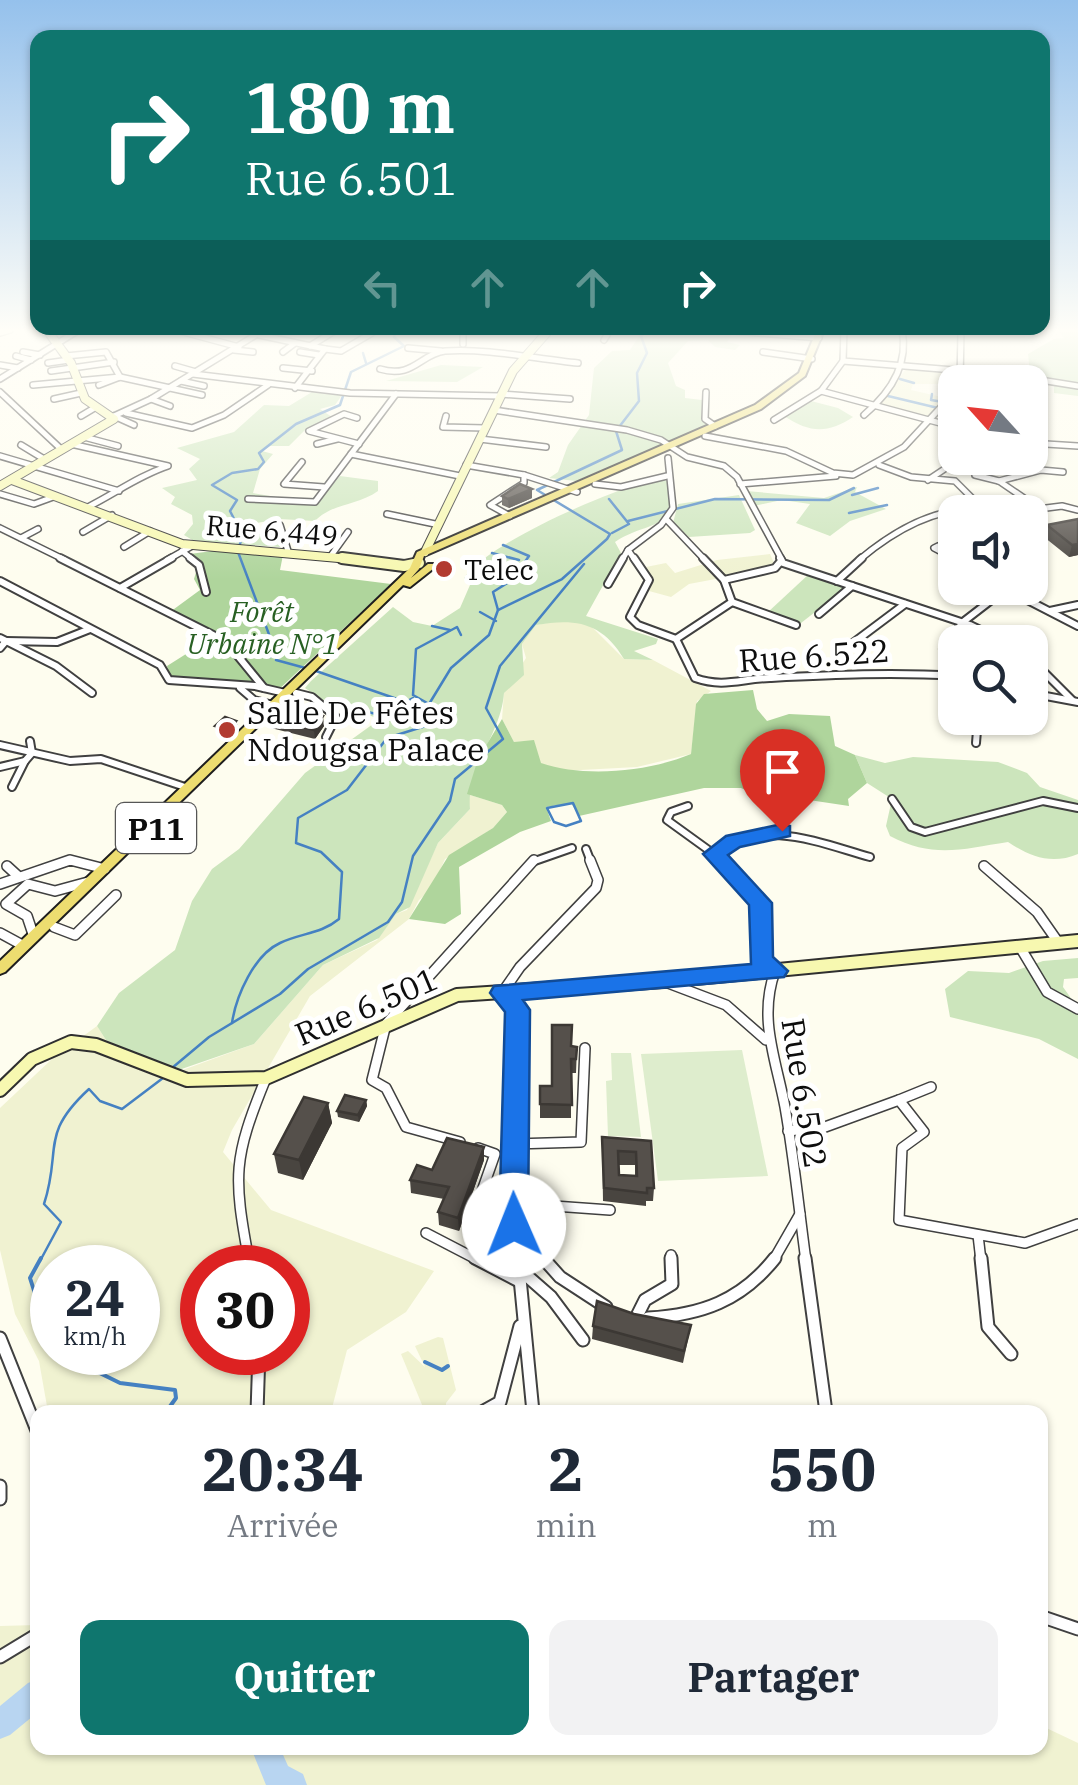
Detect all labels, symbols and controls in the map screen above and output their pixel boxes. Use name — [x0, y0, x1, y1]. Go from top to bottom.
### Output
text: 180 m — [245, 61, 455, 152]
icon: right — [80, 70, 210, 200]
text: Rue 6.501 — [245, 149, 458, 207]
icon: left — [355, 260, 410, 315]
icon: ahead — [460, 260, 515, 315]
icon: ahead — [565, 260, 620, 315]
icon: right — [670, 260, 725, 315]
north arrow — [938, 365, 1048, 475]
map controls — [938, 365, 1048, 735]
button: sound — [938, 495, 1048, 605]
street label: Rue 6.449 — [205, 506, 339, 554]
place label: Telec — [464, 551, 534, 588]
marker: Telec — [433, 558, 455, 580]
park label: Forêt Urbaine N°1 — [187, 593, 337, 662]
button: search — [938, 625, 1048, 735]
street label: Rue 6.522 — [737, 629, 891, 681]
place label: Salle De Fêtes Ndougsa Palace — [247, 691, 484, 770]
marker: Salle De Fêtes Ndougsa Palace — [216, 719, 238, 741]
pin — [740, 729, 825, 832]
icon: arrive — [755, 744, 810, 799]
road number: P11 — [116, 803, 196, 853]
street label: Rue 6.501 — [288, 957, 444, 1055]
street label: Rue 6.502 — [772, 1015, 838, 1171]
position arrow — [462, 1173, 566, 1277]
speed limit sign: 30 — [180, 1245, 310, 1375]
text: 24 — [65, 1265, 125, 1330]
text: km/h — [63, 1319, 127, 1352]
text: 20:34 — [202, 1429, 364, 1508]
text: 2 — [548, 1429, 584, 1508]
text: 550 — [768, 1429, 876, 1508]
text: Arrivée — [227, 1504, 339, 1546]
text: min — [536, 1504, 597, 1546]
text: m — [807, 1504, 838, 1546]
button: Quitter — [80, 1620, 529, 1735]
button: Partager — [549, 1620, 998, 1735]

